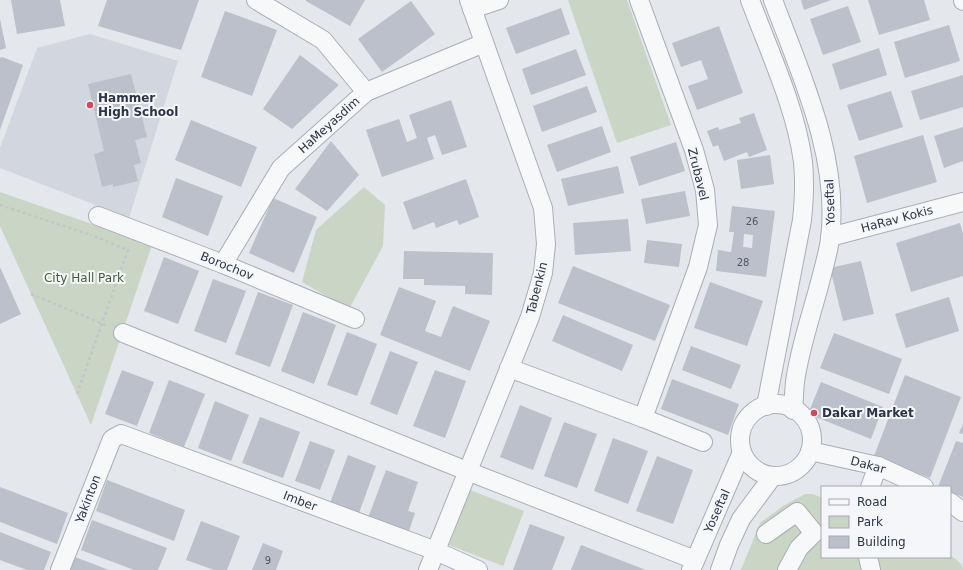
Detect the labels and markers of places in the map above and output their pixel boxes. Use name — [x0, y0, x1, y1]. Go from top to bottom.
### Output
place label: Hammer High School — [98, 91, 178, 119]
marker: Hammer High School — [85, 100, 95, 110]
place label: Dakar Market — [822, 406, 914, 420]
marker: Dakar Market — [809, 408, 819, 418]

